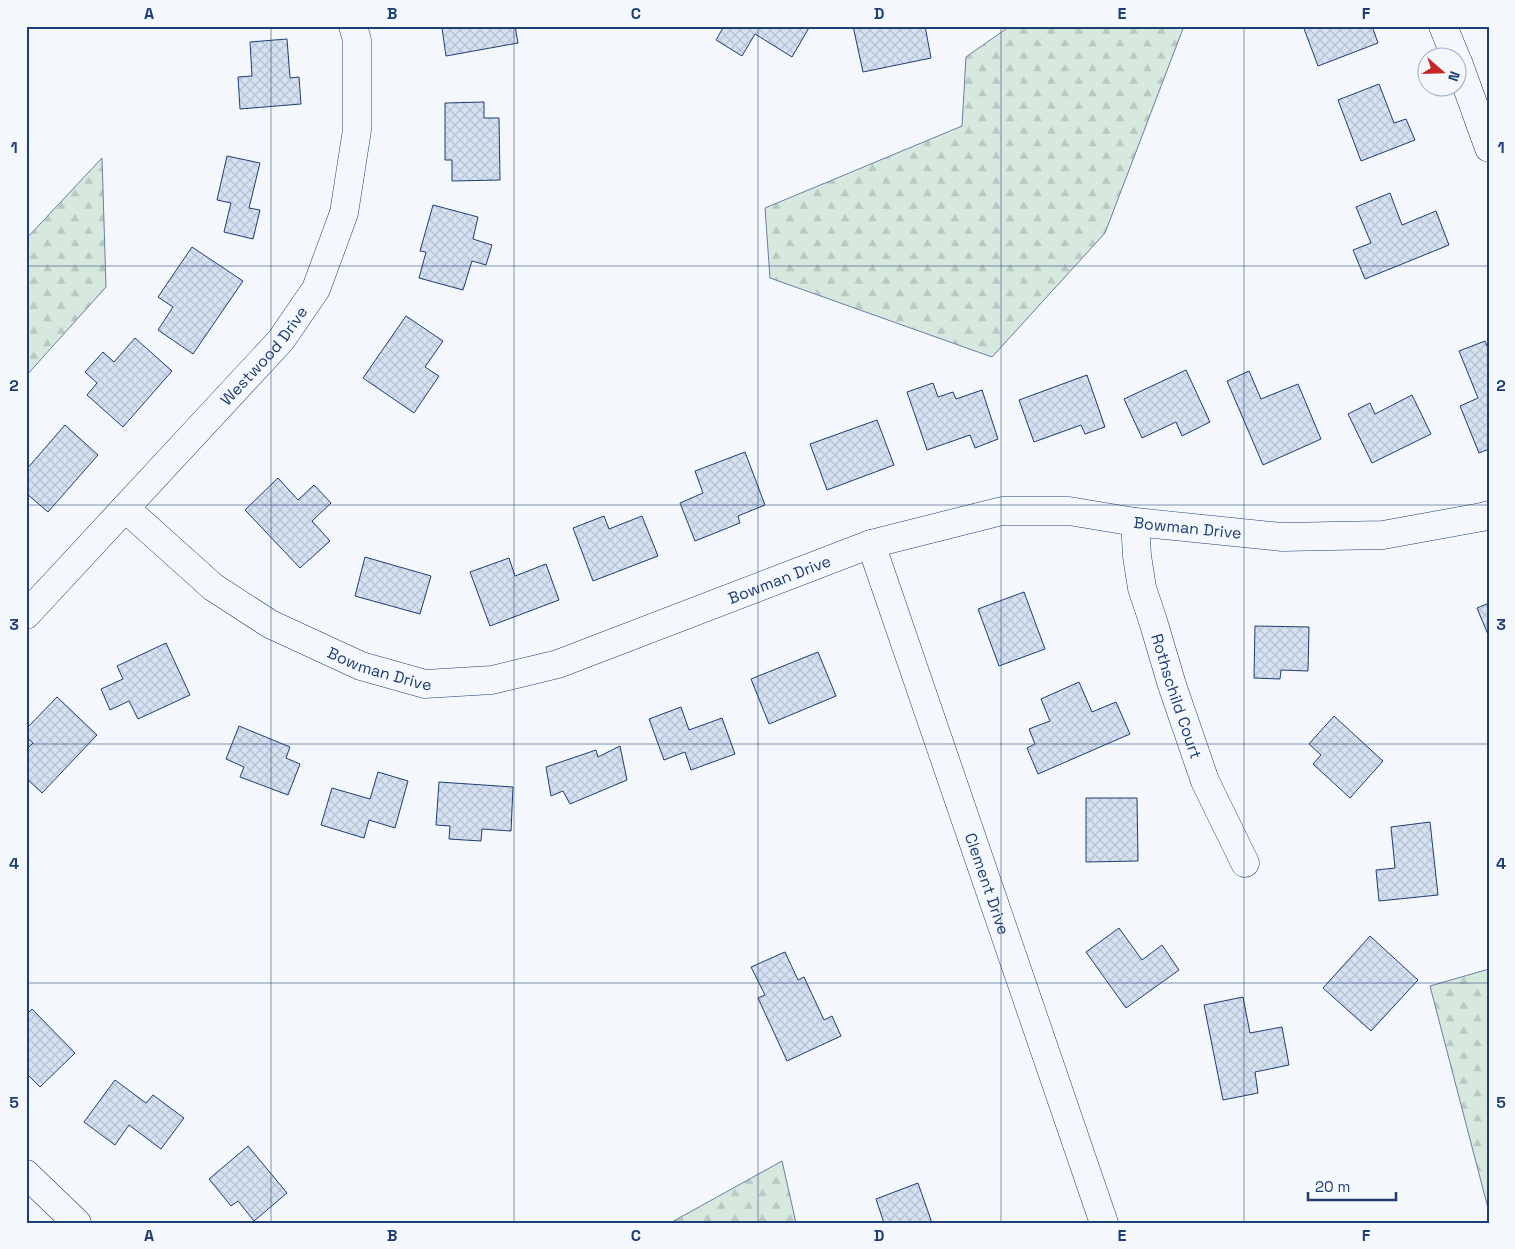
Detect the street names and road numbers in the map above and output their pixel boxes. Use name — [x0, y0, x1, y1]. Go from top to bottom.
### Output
street label: Westwood Drive — [215, 302, 312, 410]
street label: Bowman Drive — [1133, 511, 1243, 543]
street label: Bowman Drive — [725, 550, 834, 608]
street label: Rothschild Court — [1147, 631, 1207, 761]
street label: Bowman Drive — [324, 642, 432, 695]
street label: Clement Drive — [960, 830, 1015, 937]

